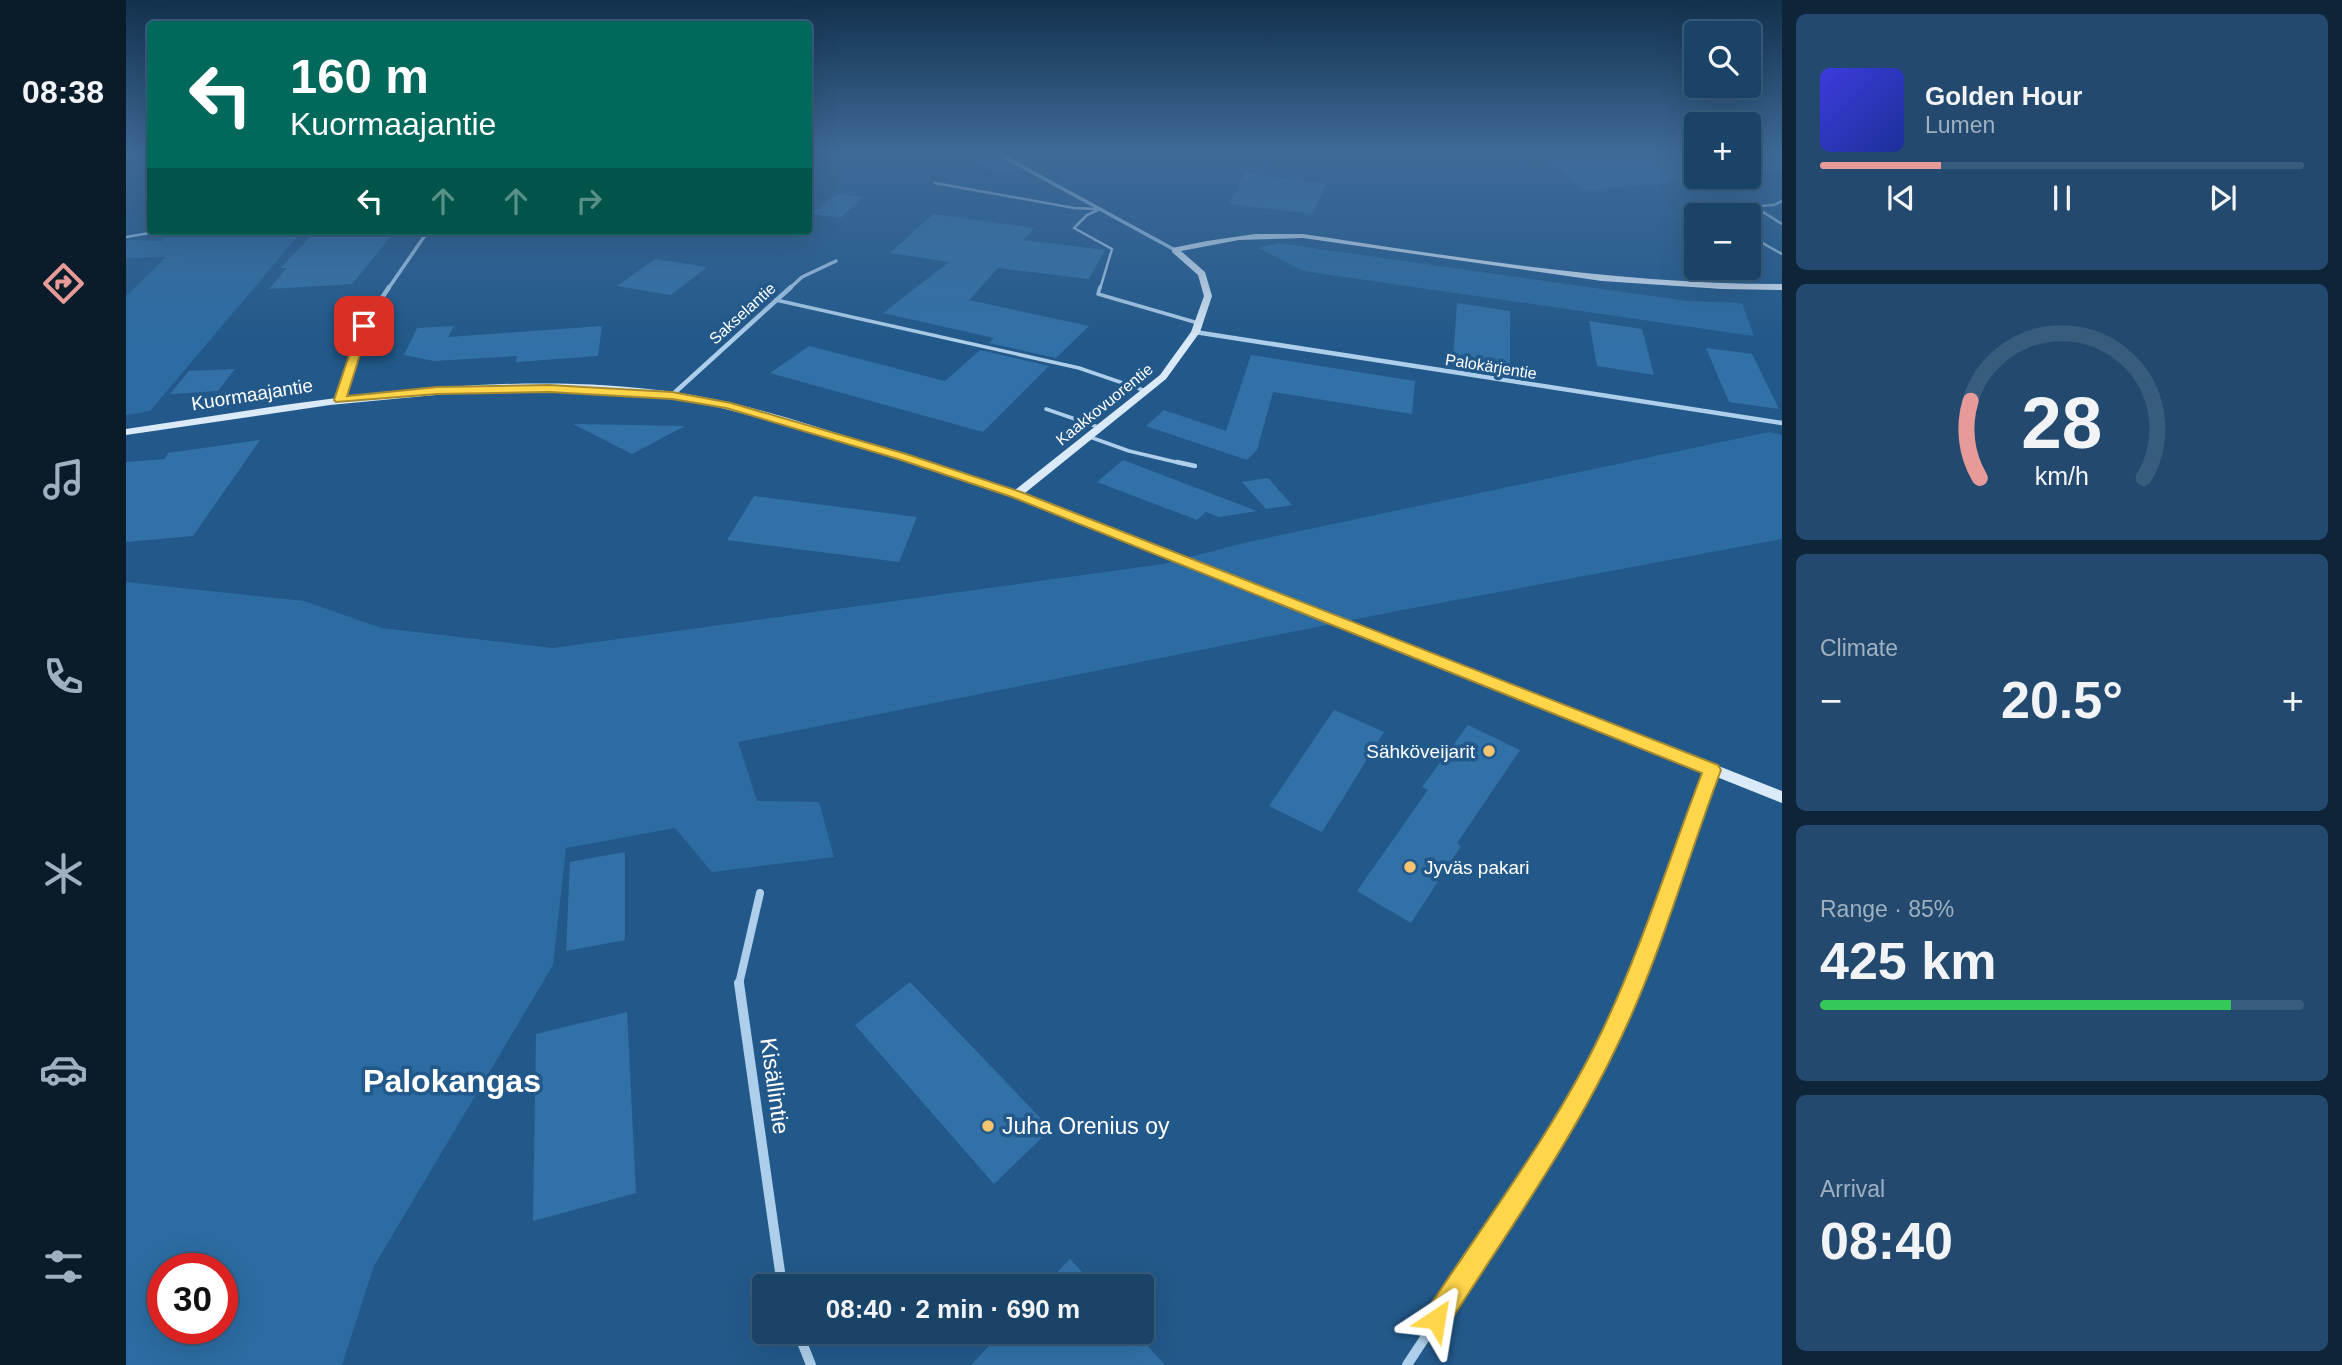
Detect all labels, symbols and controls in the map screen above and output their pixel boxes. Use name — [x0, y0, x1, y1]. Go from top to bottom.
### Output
map controls — [1684, 21, 1761, 280]
button: search — [1684, 21, 1761, 98]
icon: left — [175, 49, 266, 140]
text: 160 m — [290, 49, 429, 103]
text: 08:38 — [22, 74, 104, 110]
text: Golden Hour — [1925, 81, 2082, 111]
text: Kuormaajantie — [290, 106, 496, 142]
button: + — [1684, 112, 1761, 189]
text: Lumen — [1925, 112, 1995, 138]
icon: previous — [1882, 179, 1920, 217]
icon: pause — [2043, 179, 2081, 217]
icon: next — [2204, 179, 2242, 217]
icon: left — [351, 182, 389, 220]
icon: ahead — [424, 182, 462, 220]
icon: ahead — [497, 182, 535, 220]
icon: right — [570, 182, 608, 220]
button: − — [1684, 203, 1761, 280]
icon: directions — [39, 259, 88, 308]
street label: Sakselantie — [706, 279, 779, 347]
pin — [334, 296, 394, 356]
icon: arrive — [345, 307, 383, 345]
street label: Palokärjentie — [1444, 351, 1538, 382]
street label: Kaakkovuorentie — [1053, 360, 1156, 448]
street label: Kuormaajantie — [190, 375, 314, 414]
text: 28 — [2022, 383, 2102, 464]
icon: music — [39, 455, 88, 504]
text: km/h — [2035, 462, 2089, 490]
text: Climate — [1820, 635, 1898, 661]
icon: phone — [39, 652, 88, 701]
text: 20.5° — [2001, 671, 2123, 729]
text: − — [1820, 680, 1842, 722]
text: + — [2282, 680, 2304, 722]
place label: Sähköveijarit — [1366, 741, 1476, 762]
marker: Sähköveijarit — [1481, 743, 1497, 759]
icon: climate — [39, 849, 88, 898]
place label: Jyväs pakari — [1424, 857, 1530, 878]
marker: Jyväs pakari — [1402, 859, 1418, 875]
text: Range · 85% — [1820, 896, 1954, 922]
text: 425 km — [1820, 932, 1996, 990]
street label: Kisällintie — [755, 1036, 795, 1136]
icon: car — [39, 1045, 88, 1094]
district label: Palokangas — [363, 1063, 541, 1099]
place label: Juha Orenius oy — [1002, 1113, 1170, 1139]
marker: Juha Orenius oy — [980, 1118, 996, 1134]
text: Arrival — [1820, 1176, 1885, 1202]
text: 08:40 — [1820, 1212, 1953, 1270]
icon: filters — [39, 1242, 88, 1291]
speed limit sign: 30 — [147, 1253, 238, 1344]
position arrow — [1399, 1282, 1473, 1356]
text: 08:40 · 2 min · 690 m — [826, 1294, 1080, 1324]

